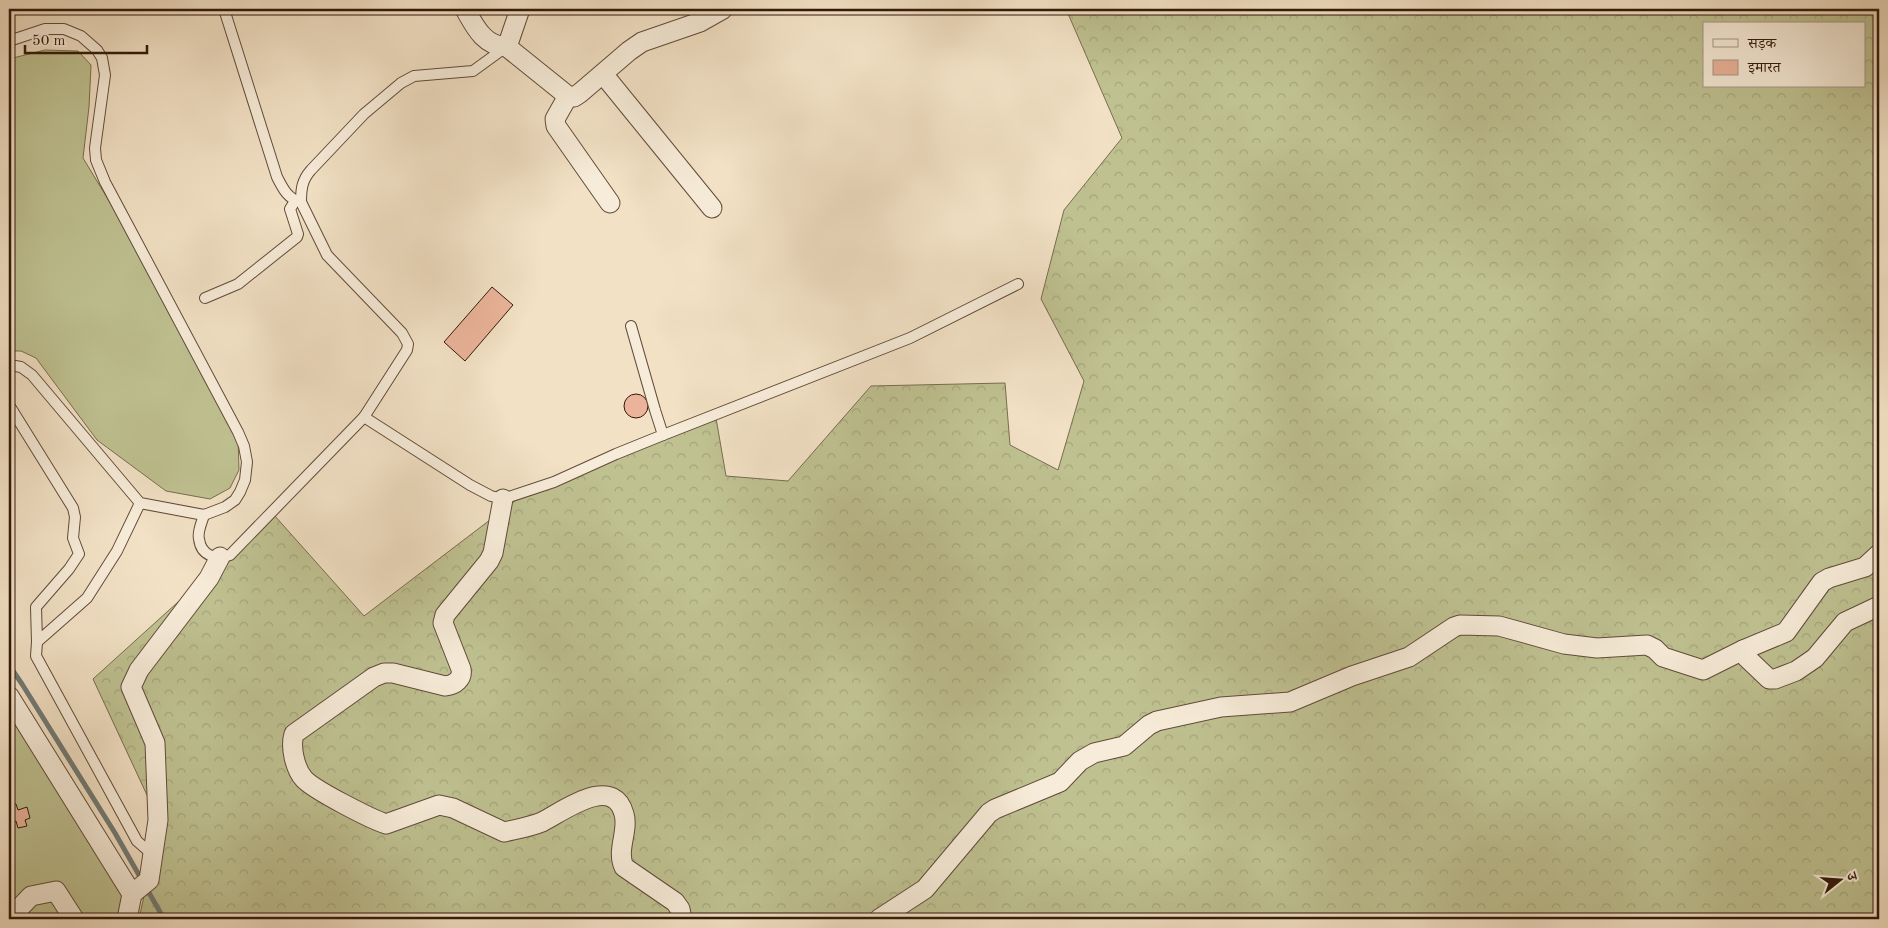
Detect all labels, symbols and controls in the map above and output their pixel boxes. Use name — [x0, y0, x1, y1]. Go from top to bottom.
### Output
scale bar — [25, 22, 148, 54]
legend — [1703, 22, 1866, 88]
text: 50 m — [32, 34, 66, 49]
text: सड़क — [1747, 37, 1777, 52]
text: इमारत — [1747, 61, 1782, 76]
north arrow — [1816, 856, 1866, 906]
text: उ — [1843, 870, 1859, 883]

